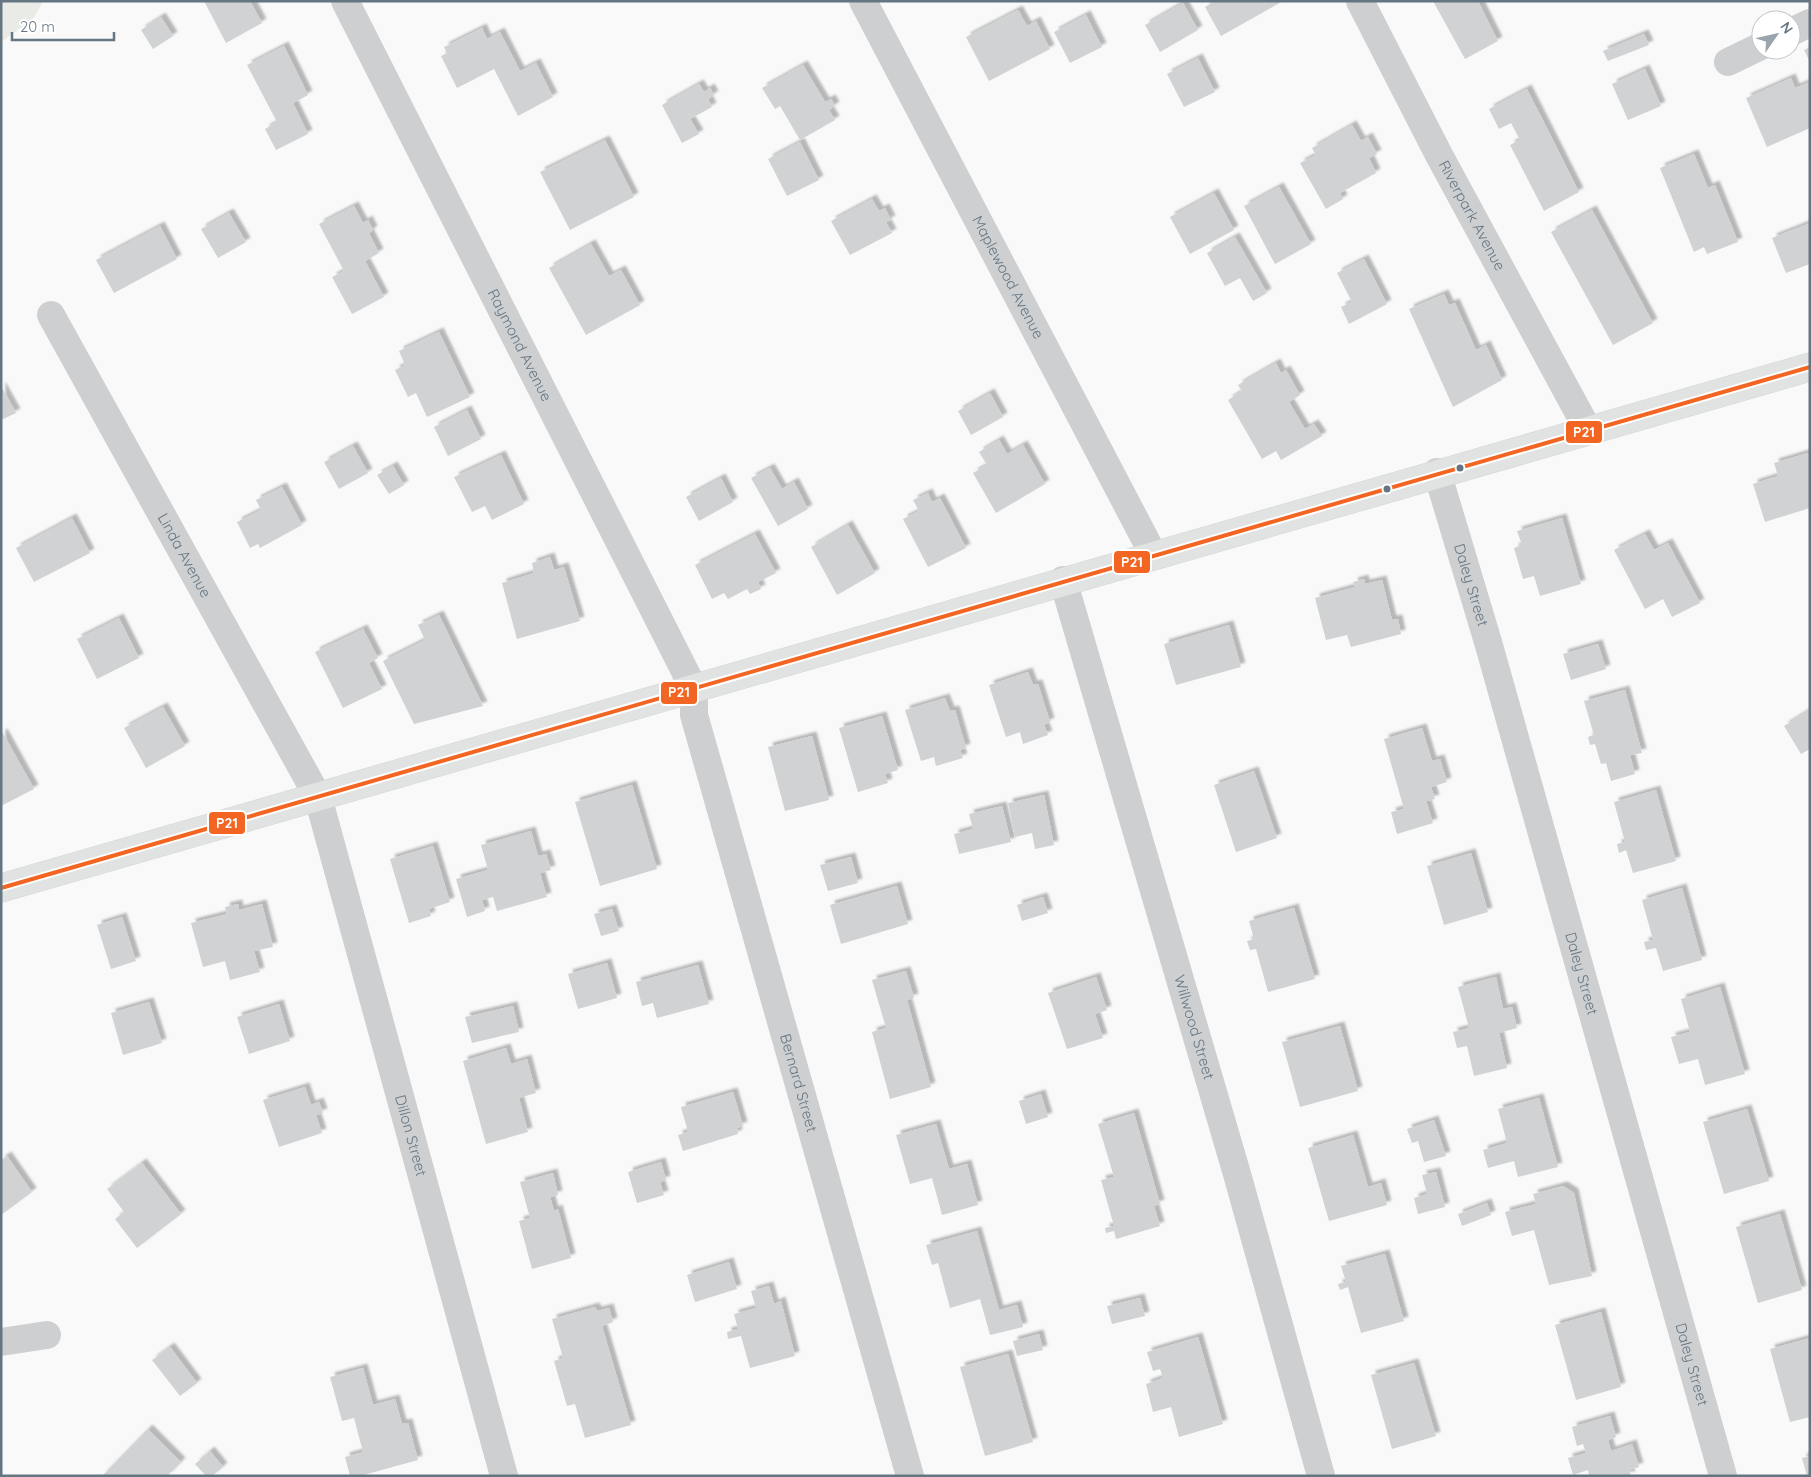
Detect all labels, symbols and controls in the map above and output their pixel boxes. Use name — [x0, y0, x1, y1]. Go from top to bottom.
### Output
scale bar — [12, 10, 115, 42]
north arrow — [1751, 10, 1801, 60]
text: 20 m — [20, 17, 55, 36]
text: N — [1776, 18, 1797, 37]
street label: Riverpark Avenue — [1435, 157, 1510, 274]
street label: Maplewood Avenue — [968, 212, 1048, 342]
street label: Raymond Avenue — [484, 286, 557, 404]
line badge: P21 — [1565, 420, 1603, 444]
text: P21 — [1573, 423, 1595, 441]
unlabelled marker — [1455, 463, 1465, 473]
unlabelled marker — [1382, 484, 1392, 494]
street label: Linda Avenue — [154, 510, 216, 601]
street label: Daley Street — [1450, 541, 1493, 628]
line badge: P21 — [1113, 550, 1151, 574]
text: P21 — [1121, 553, 1143, 571]
line badge: P21 — [660, 681, 698, 705]
text: P21 — [668, 683, 690, 701]
line badge: P21 — [208, 811, 246, 835]
text: P21 — [216, 814, 238, 832]
street label: Daley Street — [1561, 930, 1603, 1017]
street label: Willwood Street — [1170, 973, 1219, 1082]
street label: Bernard Street — [776, 1031, 822, 1134]
street label: Dillon Street — [391, 1093, 431, 1178]
street label: Daley Street — [1671, 1321, 1713, 1408]

